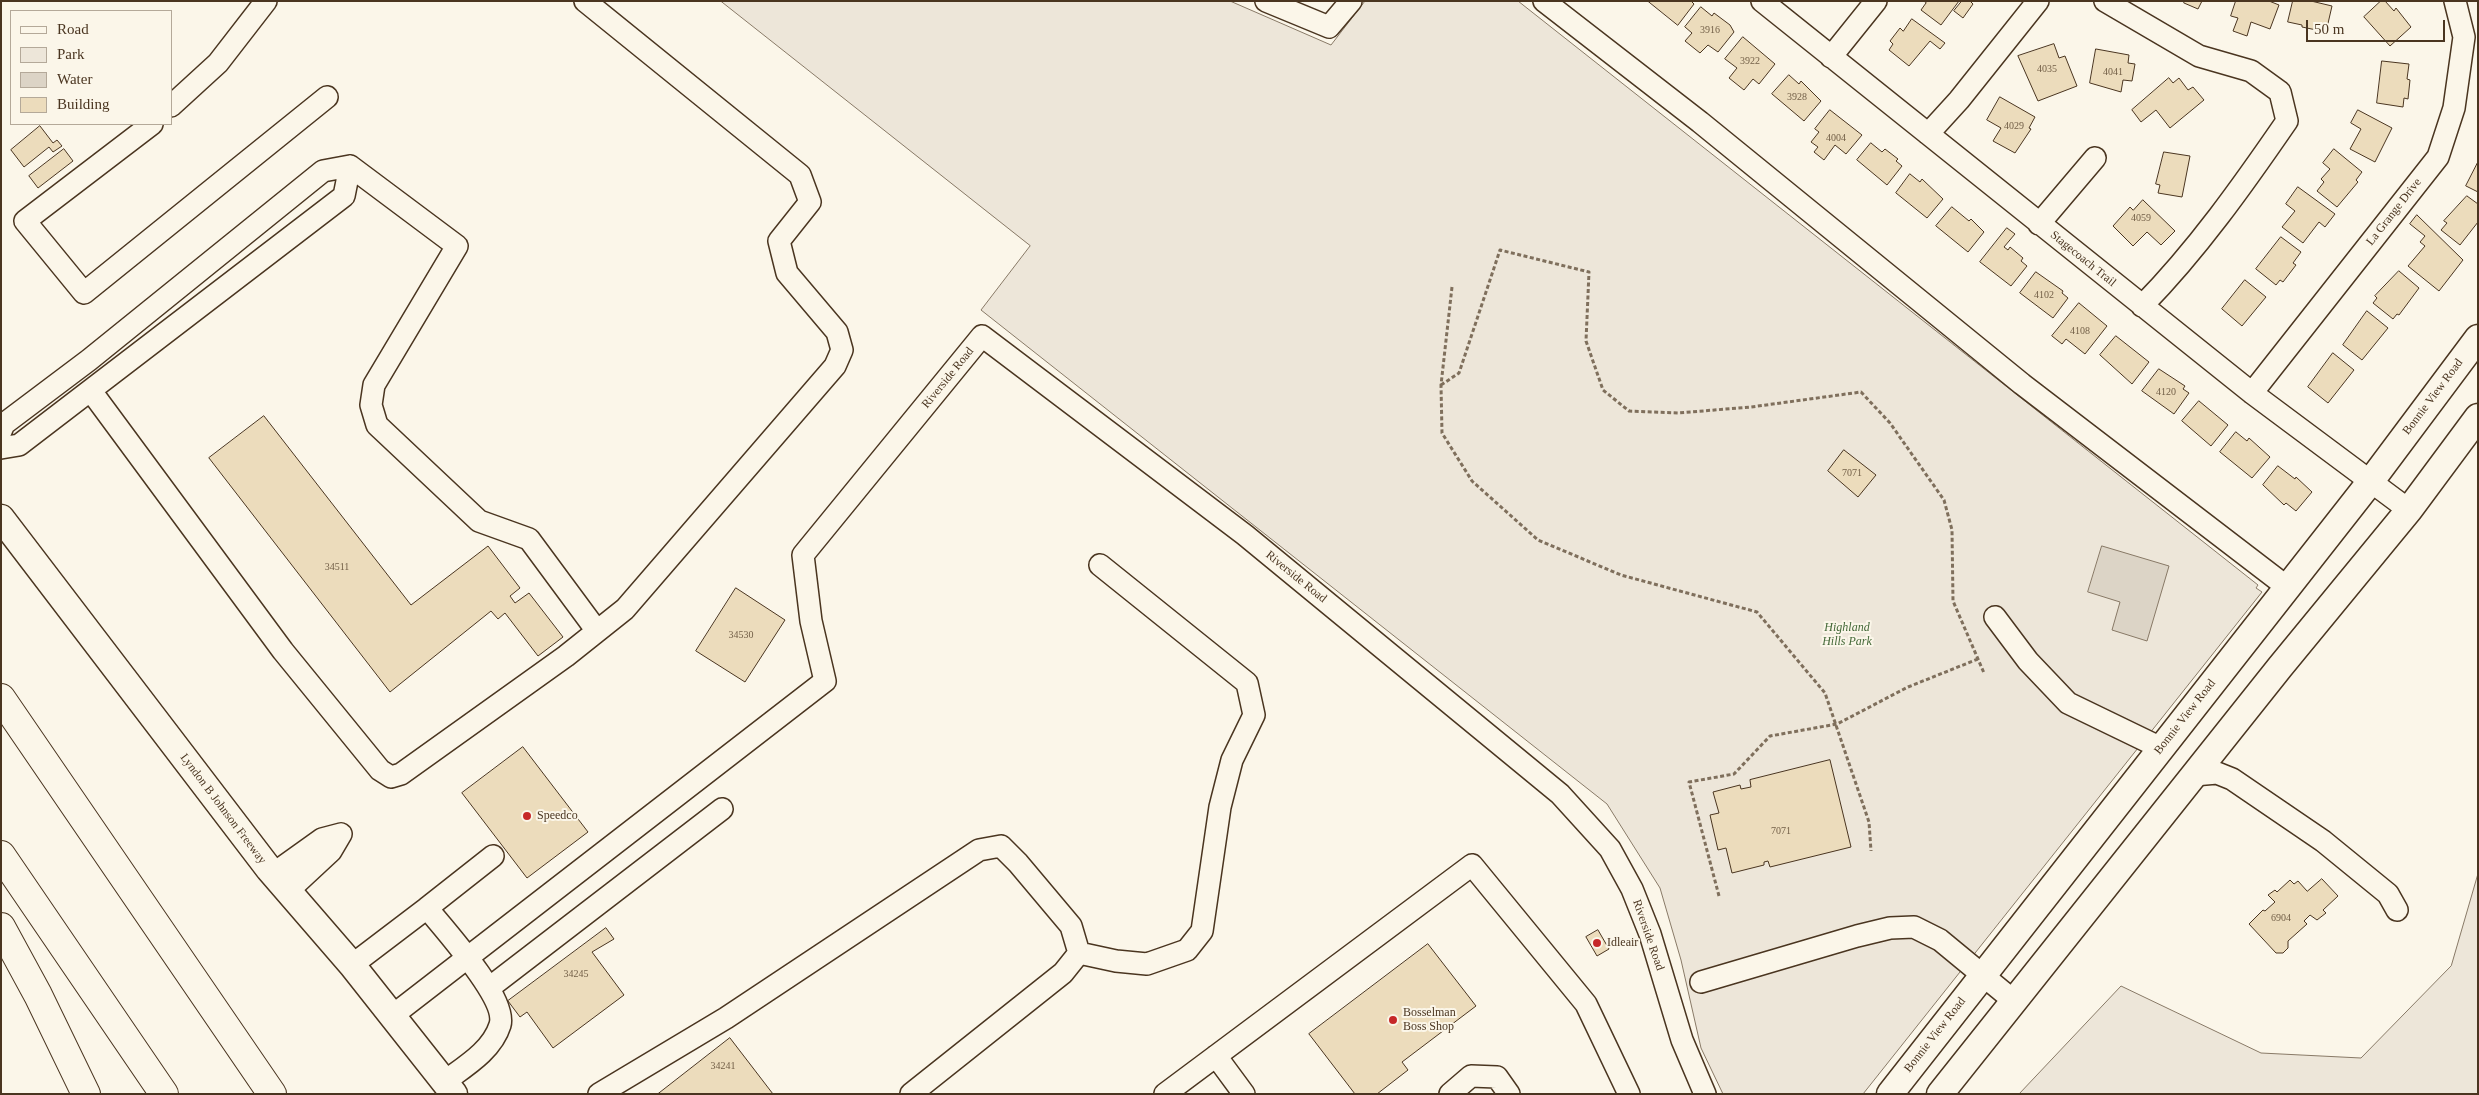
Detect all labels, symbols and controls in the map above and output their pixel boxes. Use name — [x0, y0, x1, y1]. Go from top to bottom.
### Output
legend — [10, 10, 172, 125]
scale bar — [2309, 10, 2448, 42]
text: Road — [57, 21, 89, 37]
text: 50 m — [2314, 21, 2344, 37]
house number: 3916 — [1700, 24, 1720, 36]
text: Park — [57, 46, 85, 62]
house number: 3922 — [1740, 55, 1760, 67]
house number: 4035 — [2037, 63, 2057, 75]
house number: 4041 — [2103, 66, 2123, 78]
text: Water — [57, 71, 92, 87]
house number: 3928 — [1787, 91, 1807, 103]
text: Building — [57, 96, 110, 112]
house number: 4029 — [2004, 120, 2024, 132]
house number: 4004 — [1826, 132, 1846, 144]
street label: La Grange Drive — [2363, 176, 2425, 248]
house number: 4059 — [2131, 212, 2151, 224]
street label: Stagecoach Trail — [2047, 228, 2119, 290]
house number: 4102 — [2034, 289, 2054, 301]
house number: 4108 — [2070, 325, 2090, 337]
street label: Riverside Road — [919, 345, 977, 411]
street label: Bonnie View Road — [2400, 356, 2466, 438]
house number: 4120 — [2156, 386, 2176, 398]
house number: 7071 — [1842, 467, 1862, 479]
street label: Riverside Road — [1263, 548, 1329, 606]
house number: 34511 — [325, 561, 349, 573]
park label: Highland Hills Park — [1822, 621, 1872, 649]
house number: 34530 — [728, 629, 754, 641]
street label: Bonnie View Road — [2151, 677, 2219, 757]
street label: Lyndon B Johnson Freeway — [177, 751, 269, 867]
place label: Speedco — [537, 809, 578, 823]
marker: Speedco — [521, 810, 533, 822]
house number: 7071 — [1771, 825, 1791, 837]
street label: Riverside Road — [1629, 898, 1667, 972]
house number: 6904 — [2271, 912, 2291, 924]
place label: Idleair — [1607, 936, 1638, 950]
marker: Idleair — [1591, 937, 1603, 949]
house number: 34245 — [564, 968, 588, 980]
street label: Bonnie View Road — [1901, 995, 1969, 1075]
place label: Bosselman Boss Shop — [1403, 1006, 1456, 1034]
marker: Bosselman Boss Shop — [1387, 1014, 1399, 1026]
house number: 34241 — [710, 1060, 736, 1072]

